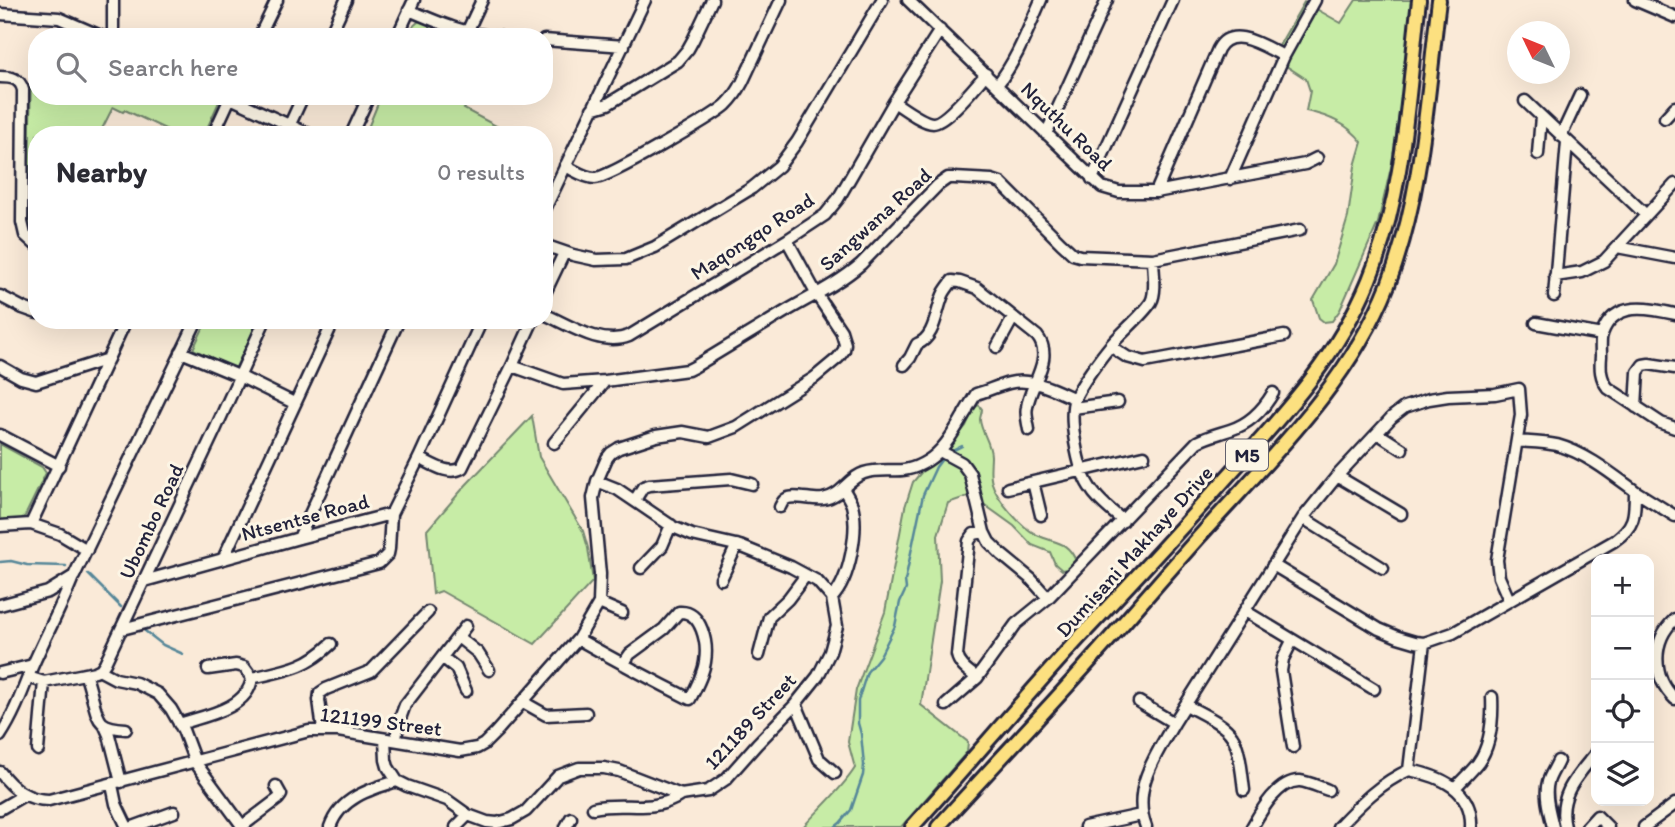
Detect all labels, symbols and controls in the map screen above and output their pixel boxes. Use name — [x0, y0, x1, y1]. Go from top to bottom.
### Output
north arrow — [1507, 21, 1570, 84]
search box — [28, 28, 553, 105]
icon: search — [52, 48, 90, 86]
text: Search here — [108, 51, 238, 83]
street label: Nquthu Road — [1016, 76, 1118, 176]
text: Nearby — [56, 153, 147, 190]
text: 0 results — [437, 158, 525, 186]
street label: Sangwana Road — [814, 162, 936, 276]
street label: Maqongqo Road — [686, 187, 818, 285]
road number: M5 — [1226, 440, 1268, 470]
street label: Ubombo Road — [113, 459, 189, 583]
street label: Dumisani Makhaye Drive — [1050, 460, 1218, 642]
street label: Ntsentse Road — [238, 488, 372, 546]
map controls — [1591, 554, 1654, 806]
button: + — [1591, 554, 1654, 617]
button: − — [1591, 617, 1654, 680]
street label: 121189 Street — [699, 667, 801, 775]
button: locate — [1591, 680, 1654, 743]
street label: 121199 Street — [319, 701, 443, 741]
button: layers — [1591, 743, 1654, 806]

